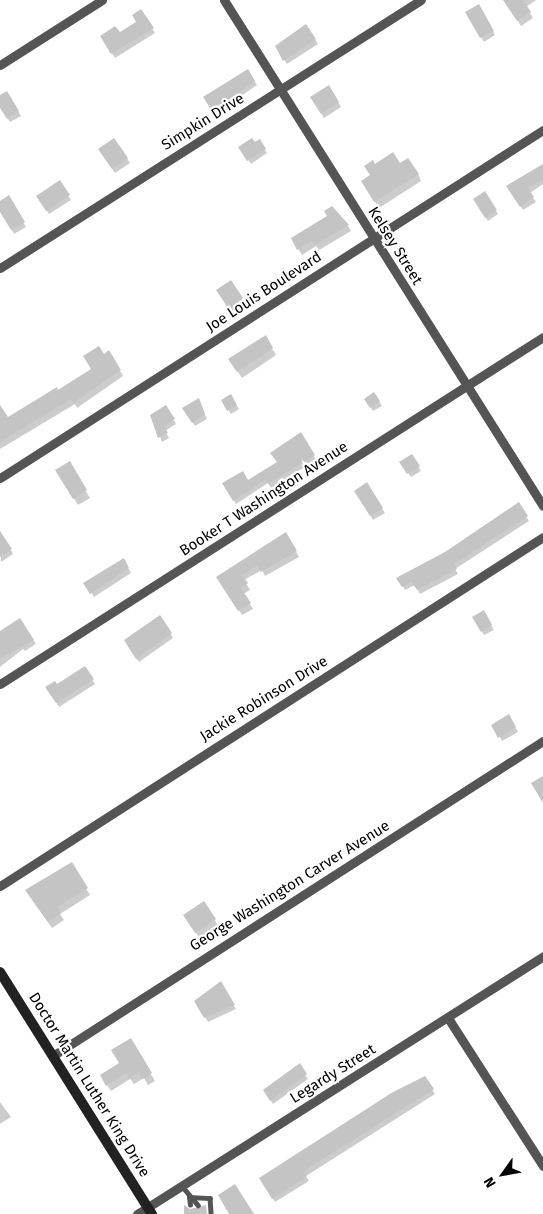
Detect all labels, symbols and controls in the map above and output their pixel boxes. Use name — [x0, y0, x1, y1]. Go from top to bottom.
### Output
street label: Simpkin Drive — [158, 89, 248, 155]
street label: Kelsey Street — [364, 204, 426, 288]
street label: Joe Louis Boulevard — [203, 248, 325, 336]
street label: Booker T Washington Avenue — [177, 438, 351, 560]
street label: Jackie Robinson Drive — [197, 652, 331, 746]
street label: George Washington Carver Avenue — [187, 817, 393, 955]
street label: Doctor Martin Luther King Drive — [25, 989, 153, 1181]
street label: Legardy Street — [287, 1041, 379, 1107]
north arrow — [478, 1149, 528, 1199]
text: N — [480, 1174, 500, 1191]

